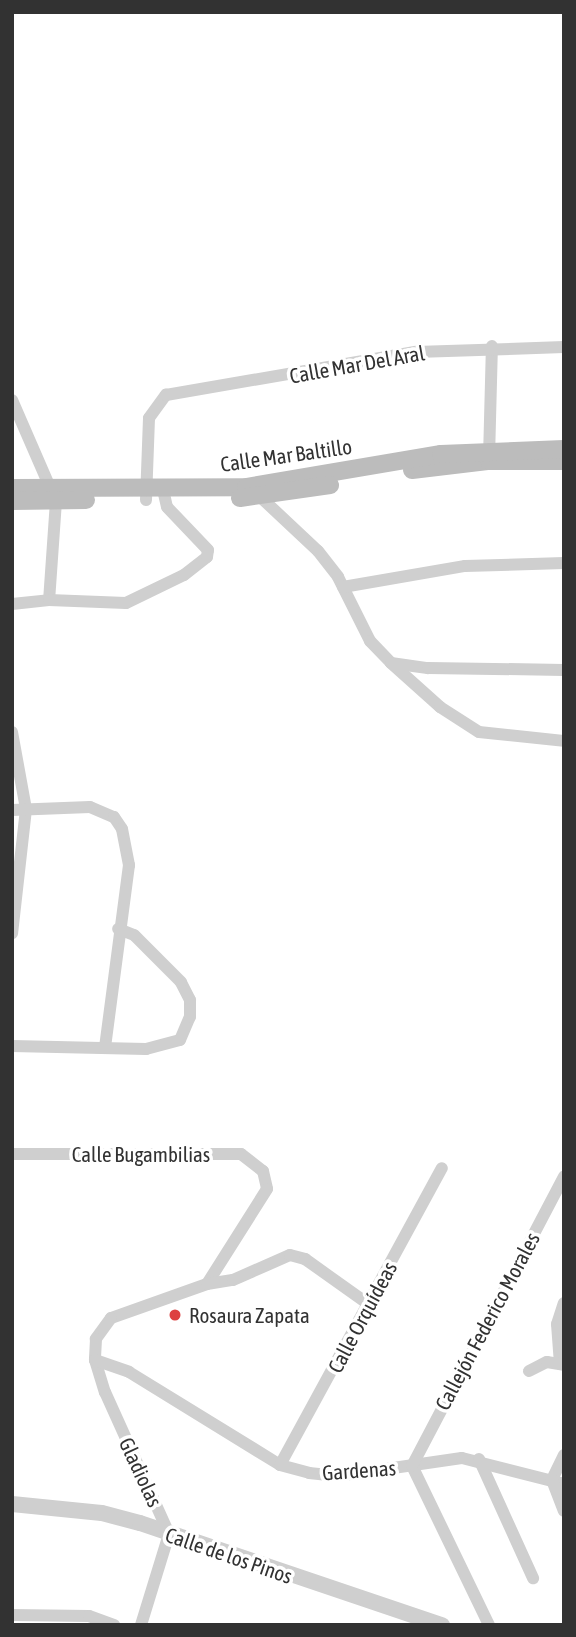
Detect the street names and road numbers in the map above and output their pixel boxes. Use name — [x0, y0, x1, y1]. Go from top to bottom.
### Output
street label: Calle Mar Del Aral — [288, 340, 426, 388]
street label: Calle Mar Baltillo — [219, 433, 353, 477]
street label: Calle Bugambilias — [72, 1141, 210, 1167]
street label: Callejón Federico Morales — [429, 1228, 545, 1414]
street label: Calle Orquídeas — [322, 1257, 402, 1377]
street label: Gladiolas — [114, 1433, 168, 1511]
street label: Gardenas — [321, 1455, 397, 1485]
street label: Calle de los Pinos — [162, 1522, 296, 1588]

